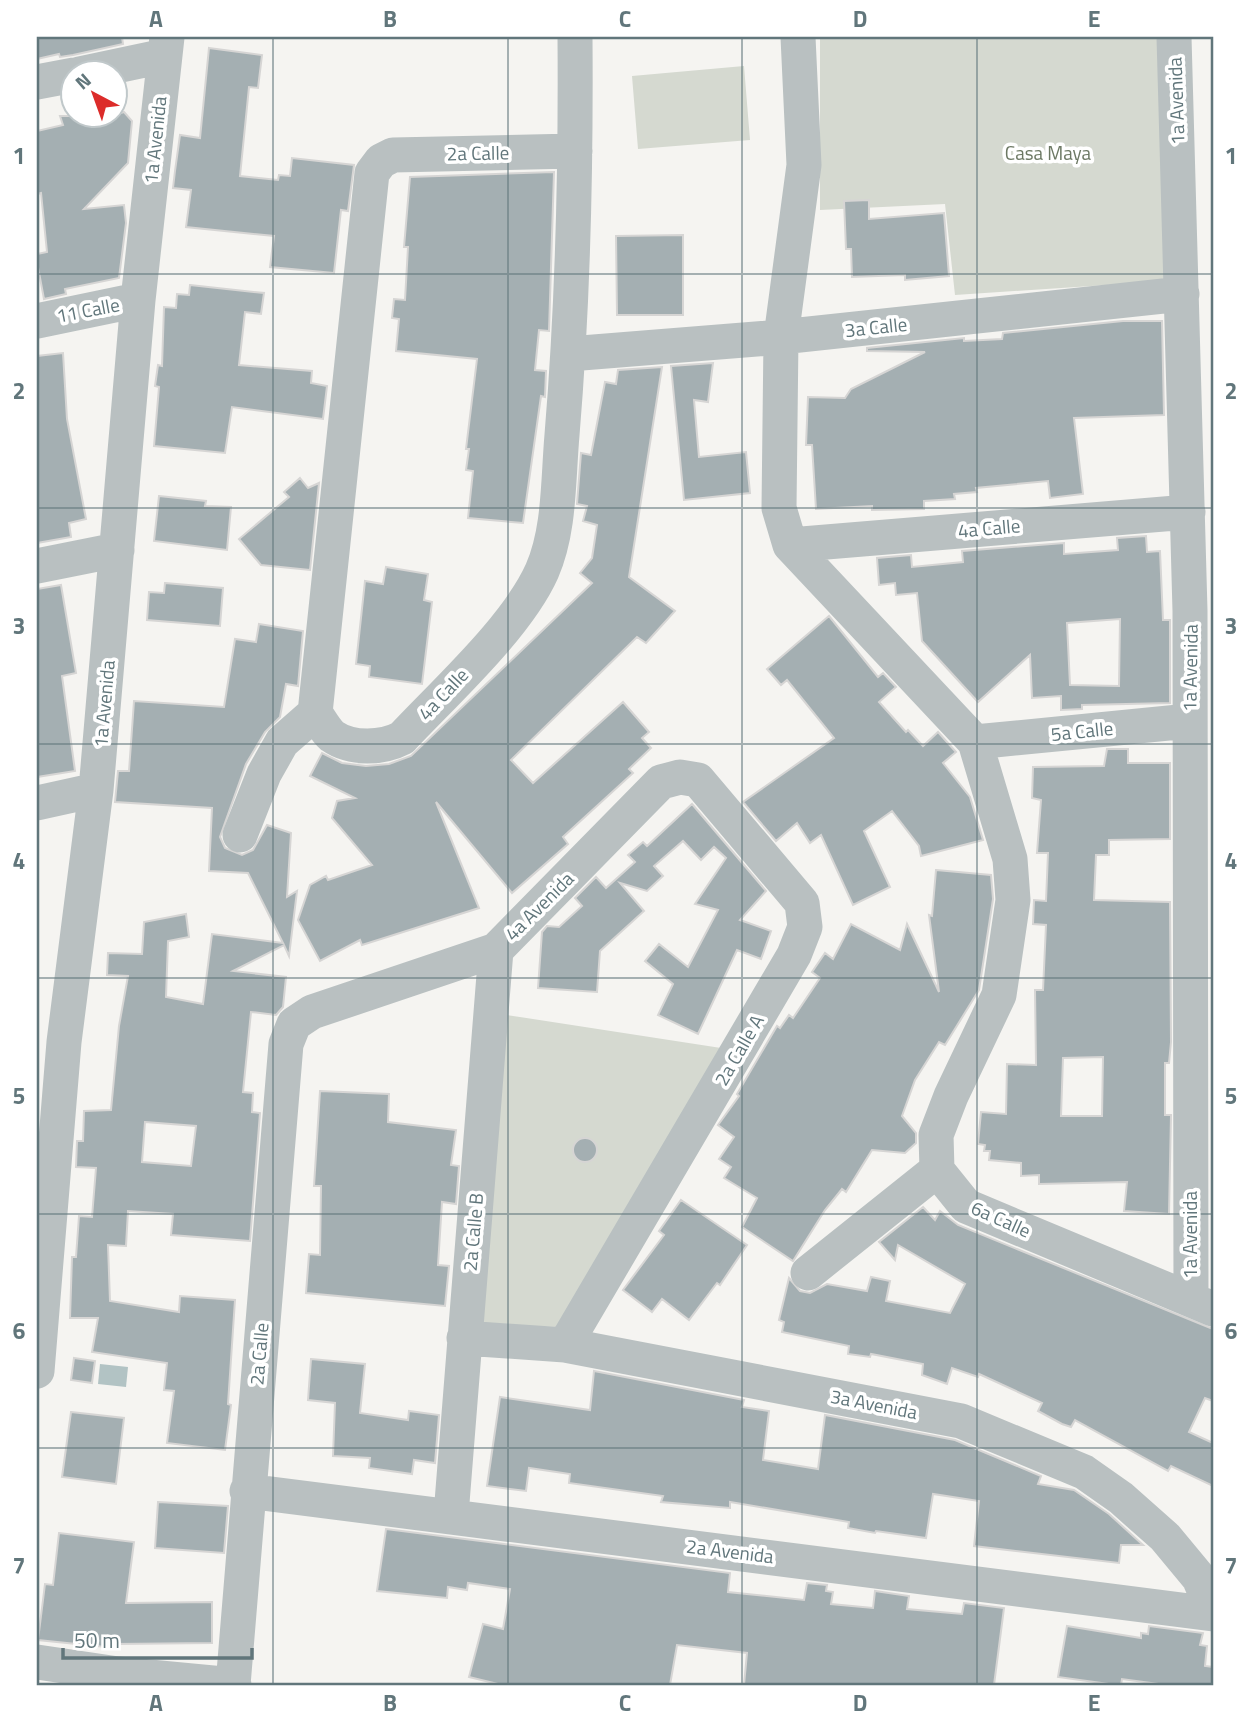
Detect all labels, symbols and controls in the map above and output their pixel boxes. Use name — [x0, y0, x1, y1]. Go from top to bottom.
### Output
text: A — [149, 1, 163, 36]
text: B — [383, 1, 397, 36]
text: C — [619, 1, 631, 36]
text: D — [853, 1, 867, 36]
text: E — [1088, 1, 1100, 36]
street label: 1a Avenida — [1159, 56, 1192, 145]
north arrow — [60, 60, 130, 130]
text: N — [68, 66, 97, 96]
street label: 1a Avenida — [135, 94, 174, 185]
street label: 2a Calle — [446, 137, 510, 168]
text: 1 — [13, 138, 25, 173]
park label: Casa Maya — [1005, 138, 1092, 167]
text: 1 — [1225, 138, 1237, 173]
street label: 11 Calle — [54, 289, 122, 330]
street label: 3a Calle — [843, 309, 909, 344]
text: 2 — [13, 373, 25, 408]
text: 2 — [1225, 373, 1237, 408]
street label: 4a Calle — [957, 510, 1021, 545]
text: 3 — [13, 608, 25, 643]
text: 3 — [1225, 608, 1237, 643]
street label: 1a Avenida — [1174, 623, 1205, 712]
street label: 1a Avenida — [85, 658, 122, 749]
street label: 4a Calle — [411, 661, 475, 726]
street label: 5a Calle — [1049, 713, 1115, 748]
text: 4 — [13, 843, 25, 878]
text: 4 — [1225, 843, 1237, 878]
street label: 4a Avenida — [497, 864, 580, 947]
street label: 2a Calle A — [706, 1009, 771, 1091]
text: 5 — [13, 1078, 25, 1113]
text: 5 — [1225, 1078, 1237, 1113]
street label: 1a Avenida — [1175, 1191, 1204, 1279]
street label: 2a Calle B — [455, 1192, 490, 1272]
street label: 6a Calle — [967, 1193, 1036, 1245]
text: 6 — [13, 1313, 26, 1348]
text: 6 — [1225, 1313, 1238, 1348]
street label: 2a Calle — [241, 1322, 276, 1386]
street label: 3a Avenida — [828, 1381, 920, 1426]
street label: 2a Avenida — [685, 1531, 776, 1570]
text: 7 — [13, 1548, 25, 1583]
text: 7 — [1225, 1548, 1237, 1583]
scale bar — [63, 1617, 252, 1661]
text: 50 m — [74, 1624, 120, 1656]
text: A — [149, 1685, 163, 1720]
text: B — [383, 1685, 397, 1720]
text: C — [619, 1685, 631, 1720]
text: D — [853, 1685, 867, 1720]
text: E — [1088, 1685, 1100, 1720]

